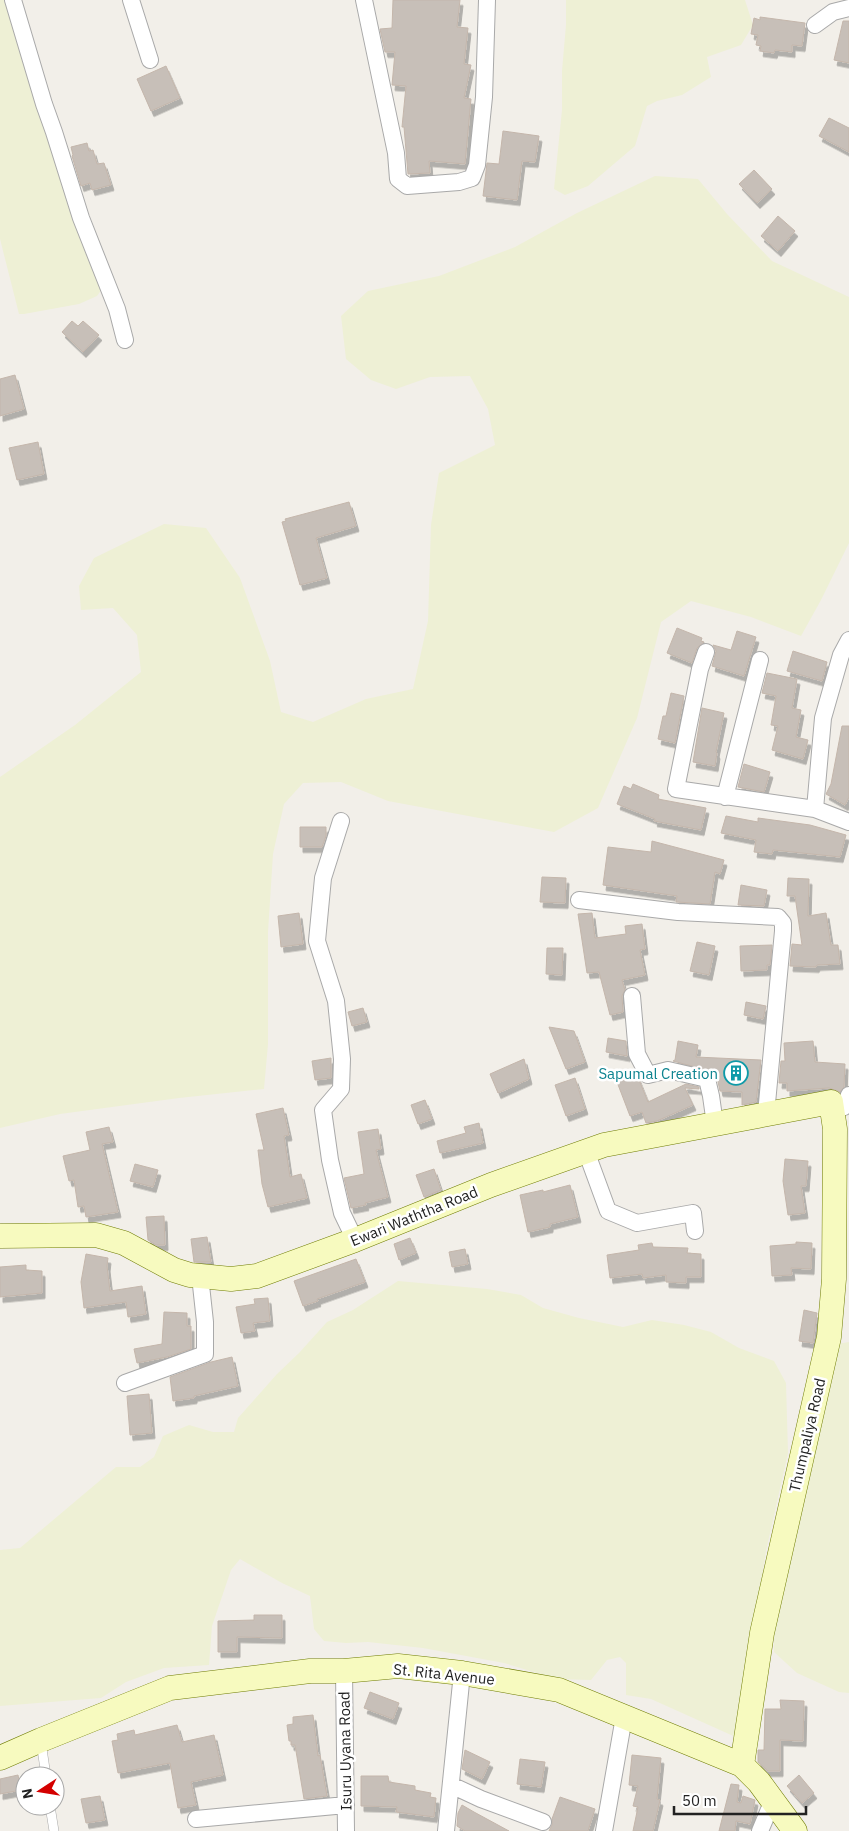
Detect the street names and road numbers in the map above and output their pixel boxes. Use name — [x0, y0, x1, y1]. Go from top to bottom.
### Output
street label: Ewari Waththa Road — [347, 1182, 481, 1250]
street label: Thumpaliya Road — [785, 1376, 829, 1494]
street label: St. Rita Avenue — [392, 1659, 496, 1689]
street label: Isuru Uyana Road — [334, 1691, 356, 1811]

